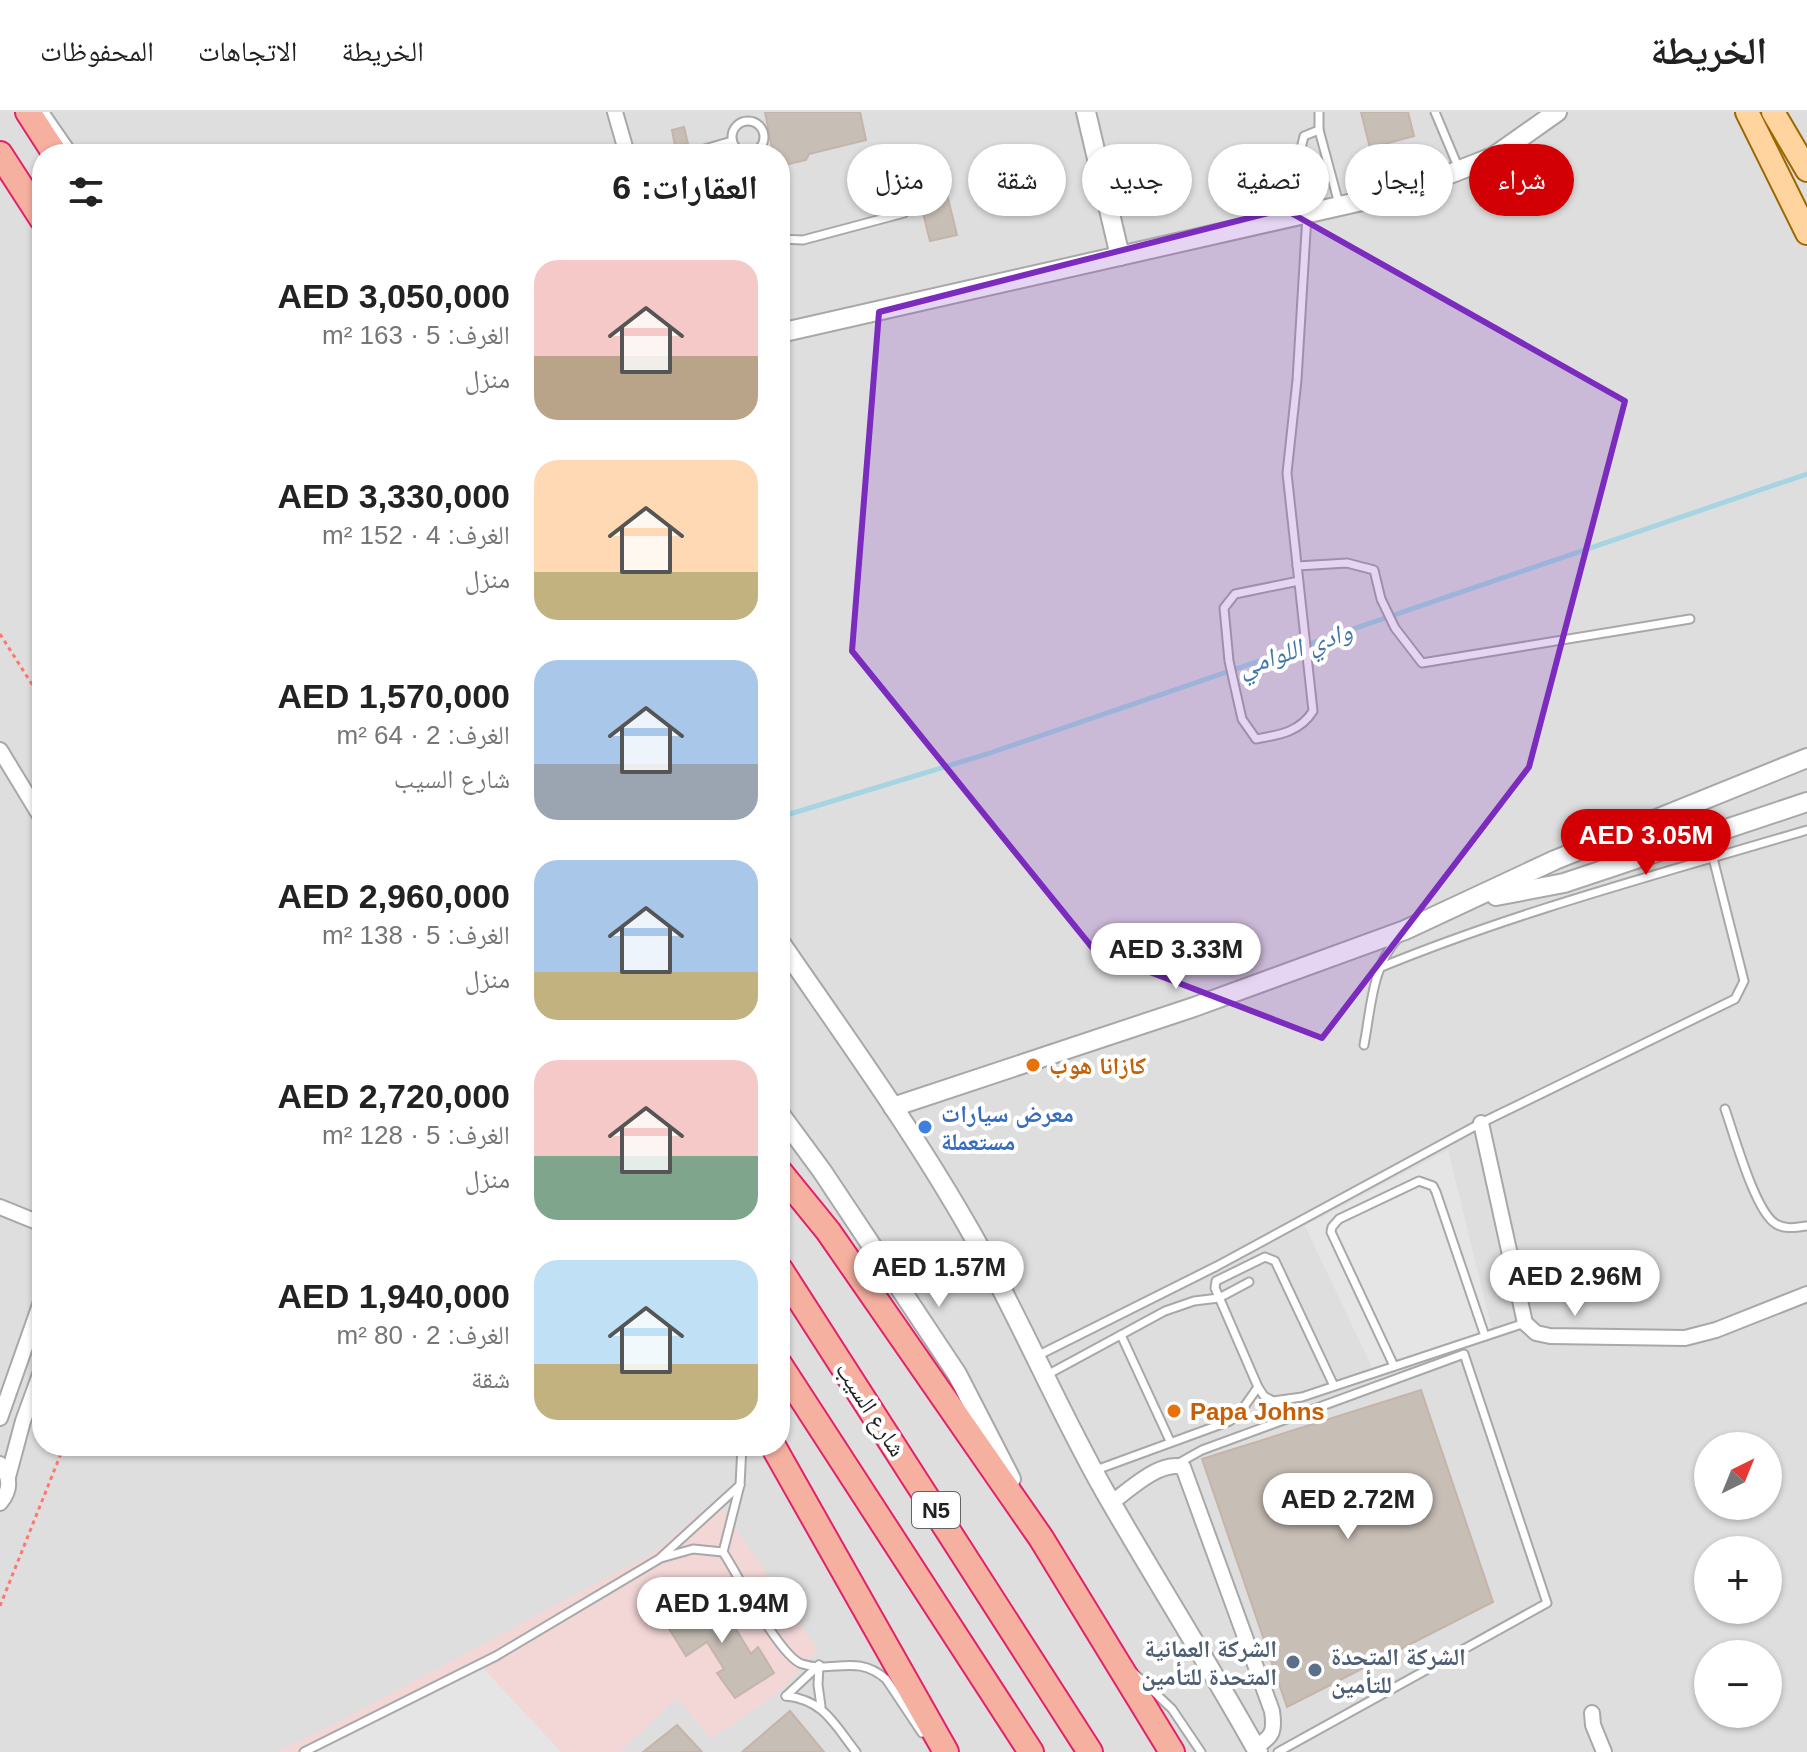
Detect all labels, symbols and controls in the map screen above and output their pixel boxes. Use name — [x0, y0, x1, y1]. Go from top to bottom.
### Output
text: الخريطة — [1650, 30, 1767, 72]
text: المحفوظات — [40, 36, 154, 67]
text: الاتجاهات — [198, 36, 297, 67]
text: الخريطة — [341, 36, 424, 67]
chip: منزل — [847, 144, 952, 216]
chip: شقة — [968, 144, 1066, 216]
chip: جديد — [1082, 144, 1192, 216]
chip: تصفية — [1208, 144, 1329, 216]
chip: إيجار — [1345, 144, 1453, 216]
chip: شراء — [1469, 144, 1574, 216]
text: العقارات: 6 — [612, 168, 758, 206]
icon: filters — [64, 170, 108, 214]
text: AED 3,050,000 — [278, 277, 510, 315]
icon: home — [598, 292, 694, 388]
text: الغرف: 5 · 163 m² — [322, 320, 510, 350]
text: منزل — [465, 364, 510, 394]
text: AED 3,330,000 — [278, 477, 510, 515]
icon: home — [598, 492, 694, 588]
text: الغرف: 4 · 152 m² — [322, 520, 510, 550]
text: منزل — [465, 564, 510, 594]
water label: وادي اللوامي — [1234, 616, 1358, 688]
text: AED 1,570,000 — [278, 677, 510, 715]
icon: home — [598, 692, 694, 788]
text: الغرف: 2 · 64 m² — [336, 720, 510, 750]
text: شارع السيب — [394, 764, 510, 794]
pin: AED 3.05M — [1554, 809, 1738, 877]
text: AED 3.05M — [1579, 820, 1713, 850]
text: AED 2,960,000 — [278, 877, 510, 915]
icon: home — [598, 892, 694, 988]
text: الغرف: 5 · 138 m² — [322, 920, 510, 950]
pin: AED 3.33M — [1084, 923, 1268, 991]
text: AED 3.33M — [1109, 934, 1243, 964]
text: منزل — [465, 964, 510, 994]
place label: كازانا هوب — [1049, 1052, 1146, 1079]
marker: كازانا هوب — [1024, 1056, 1042, 1074]
text: AED 2,720,000 — [278, 1077, 510, 1115]
icon: home — [598, 1092, 694, 1188]
place label: معرض سيارات مستعملة — [941, 1100, 1074, 1155]
marker: معرض سيارات مستعملة — [916, 1118, 934, 1136]
text: الغرف: 5 · 128 m² — [322, 1120, 510, 1150]
text: منزل — [465, 1164, 510, 1194]
pin: AED 1.57M — [847, 1241, 1031, 1309]
pin: AED 2.96M — [1483, 1250, 1667, 1318]
text: AED 1.57M — [872, 1252, 1006, 1282]
text: AED 2.96M — [1508, 1261, 1642, 1291]
text: AED 1,940,000 — [278, 1277, 510, 1315]
icon: home — [598, 1292, 694, 1388]
text: الغرف: 2 · 80 m² — [336, 1320, 510, 1350]
street label: شارع السيب — [829, 1357, 912, 1462]
text: شقة — [471, 1364, 510, 1394]
place label: Papa Johns — [1190, 1398, 1325, 1425]
marker: Papa Johns — [1165, 1402, 1183, 1420]
north arrow — [1694, 1432, 1782, 1520]
map controls — [1694, 1432, 1782, 1728]
pin: AED 2.72M — [1256, 1473, 1440, 1541]
text: AED 2.72M — [1281, 1484, 1415, 1514]
road number: N5 — [912, 1492, 960, 1528]
button: + — [1694, 1536, 1782, 1624]
pin: AED 1.94M — [630, 1577, 814, 1645]
text: AED 1.94M — [655, 1588, 789, 1618]
place label: الشركة العمانية المتحدة للتأمين — [1141, 1635, 1277, 1691]
button: − — [1694, 1640, 1782, 1728]
place label: الشركة المتحدة للتأمين — [1331, 1643, 1466, 1699]
marker: الشركة العمانية المتحدة للتأمين — [1284, 1653, 1302, 1671]
marker: الشركة المتحدة للتأمين — [1306, 1661, 1324, 1679]

